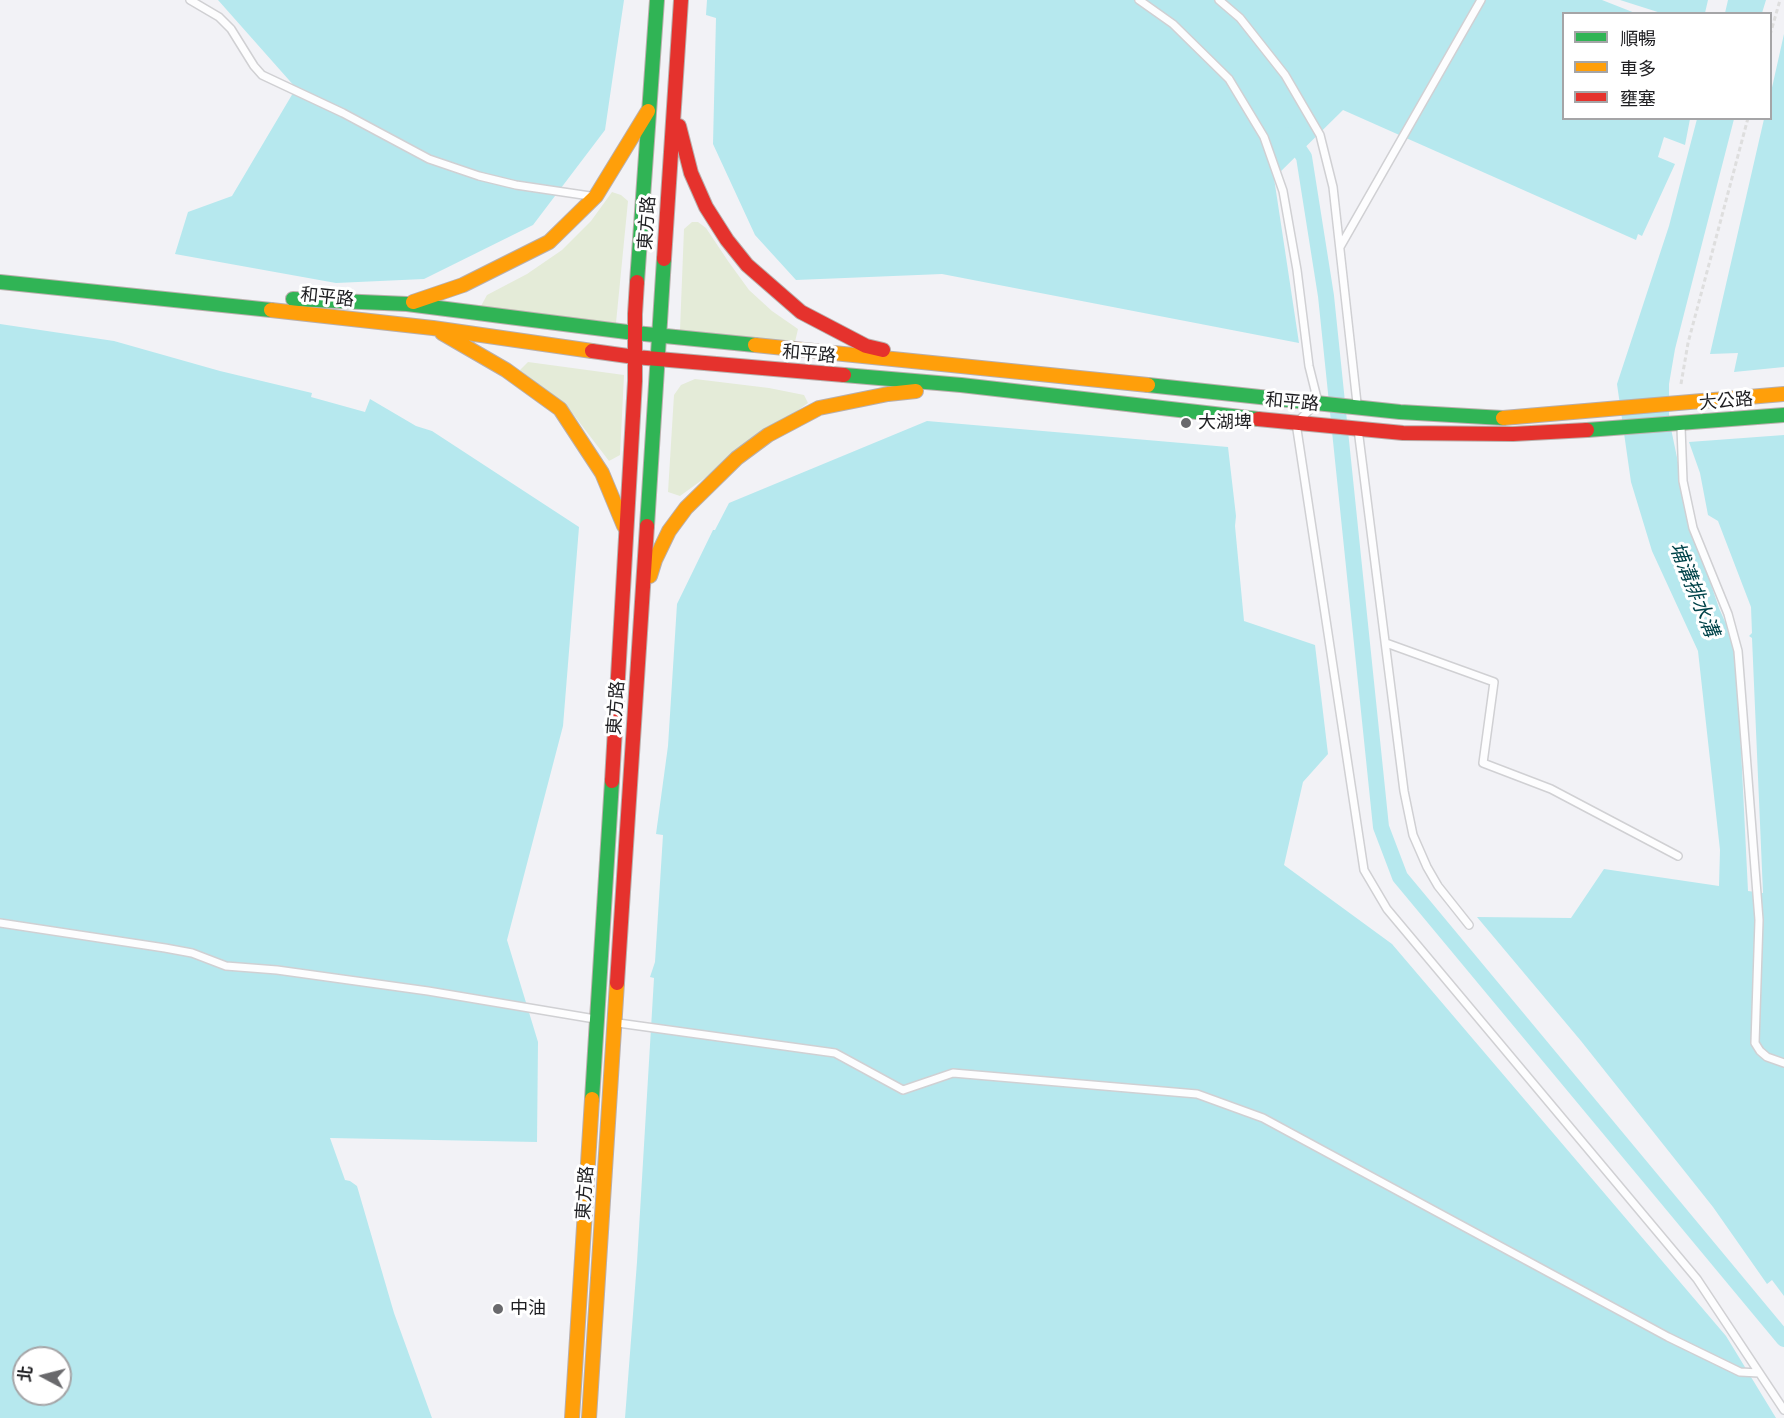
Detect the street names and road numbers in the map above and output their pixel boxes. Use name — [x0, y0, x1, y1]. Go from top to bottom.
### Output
street label: 東方路 — [635, 195, 661, 251]
street label: 和平路 — [299, 284, 355, 312]
street label: 和平路 — [781, 342, 837, 368]
street label: 大公路 — [1698, 389, 1754, 415]
street label: 和平路 — [1264, 390, 1320, 416]
street label: 東方路 — [604, 680, 630, 736]
street label: 東方路 — [573, 1165, 599, 1221]

